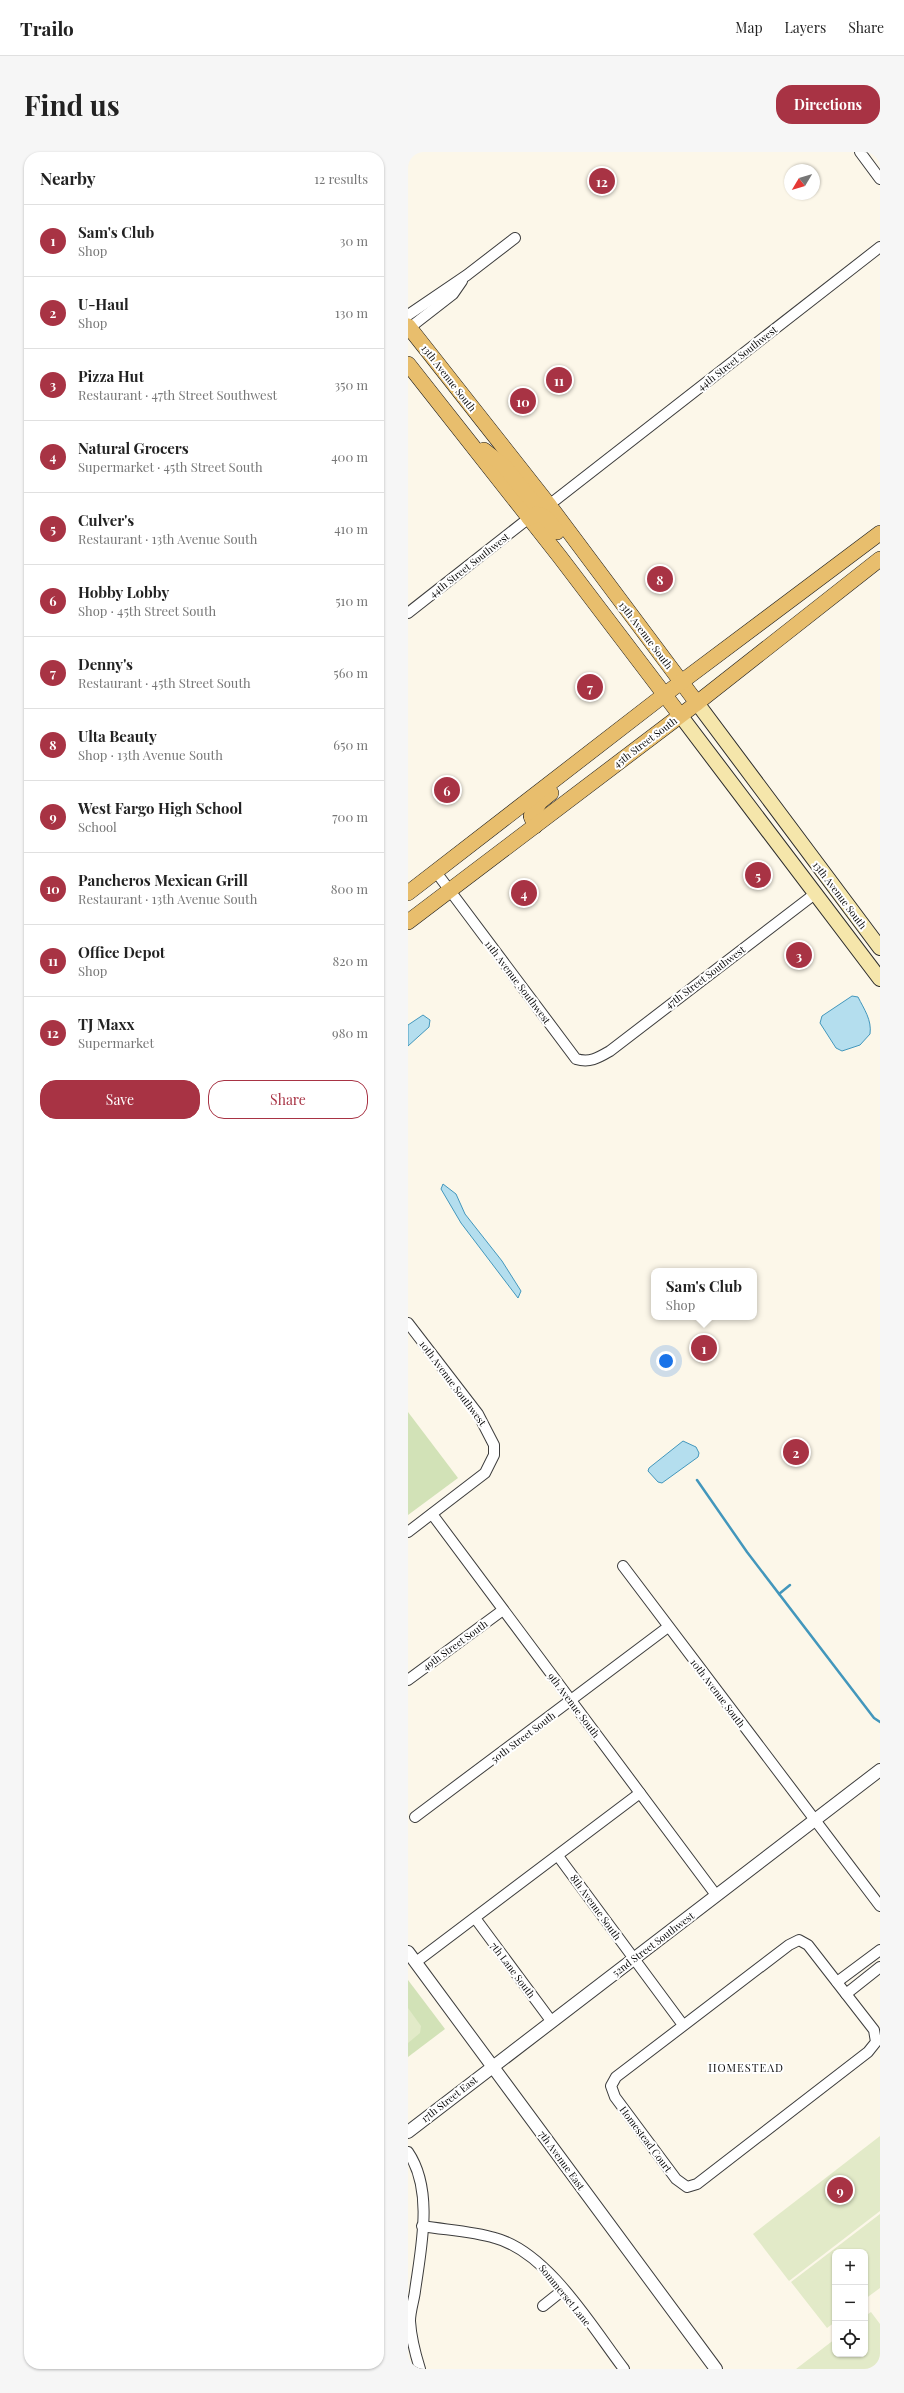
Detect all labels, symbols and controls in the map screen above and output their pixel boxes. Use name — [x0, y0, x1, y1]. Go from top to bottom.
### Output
text: Trailo — [20, 15, 74, 41]
text: Map — [735, 18, 763, 37]
text: Layers — [785, 18, 826, 37]
text: Share — [848, 18, 884, 37]
button: Directions — [776, 85, 880, 124]
text: Find us — [24, 86, 120, 123]
north arrow — [784, 164, 820, 200]
pin: 12 — [589, 166, 615, 196]
text: Nearby — [40, 167, 95, 189]
text: 12 results — [314, 170, 368, 187]
text: Sam's Club — [78, 222, 154, 242]
text: 1 — [51, 232, 55, 249]
text: 30 m — [340, 232, 368, 249]
text: Shop — [78, 242, 107, 259]
text: U-Haul — [78, 294, 129, 314]
text: 2 — [50, 304, 56, 321]
text: 130 m — [335, 304, 368, 321]
text: Shop — [78, 314, 107, 331]
street label: 44th Street Southwest — [694, 322, 780, 394]
street label: 13th Avenue South — [418, 342, 480, 414]
pin: 11 — [546, 365, 572, 395]
text: Pizza Hut — [78, 366, 144, 386]
text: 3 — [50, 376, 56, 393]
text: 350 m — [334, 376, 368, 393]
text: Restaurant · 47th Street Southwest — [78, 386, 277, 403]
pin: 10 — [510, 386, 536, 416]
text: Natural Grocers — [78, 438, 189, 458]
text: 4 — [50, 448, 56, 465]
text: 400 m — [331, 448, 368, 465]
text: Supermarket · 45th Street South — [78, 458, 263, 475]
text: Culver's — [78, 510, 134, 530]
text: 5 — [50, 520, 56, 537]
text: 410 m — [334, 520, 368, 537]
street label: 44th Street Southwest — [426, 529, 512, 601]
text: Restaurant · 13th Avenue South — [78, 530, 257, 547]
pin: 8 — [647, 564, 673, 594]
text: Hobby Lobby — [78, 582, 169, 602]
text: 6 — [49, 592, 57, 609]
text: 510 m — [335, 592, 368, 609]
street label: 13th Avenue South — [616, 598, 676, 672]
text: Shop · 45th Street South — [78, 602, 216, 619]
text: Denny's — [78, 654, 133, 674]
text: 7 — [50, 664, 56, 681]
text: 560 m — [333, 664, 368, 681]
pin: 7 — [577, 672, 603, 702]
text: Restaurant · 45th Street South — [78, 674, 251, 691]
street label: 45th Street South — [610, 713, 680, 771]
text: Ulta Beauty — [78, 726, 157, 746]
text: 8 — [49, 736, 57, 753]
text: 650 m — [333, 736, 368, 753]
text: Shop · 13th Avenue South — [78, 746, 223, 763]
pin: 6 — [434, 775, 460, 805]
text: West Fargo High School — [78, 798, 243, 818]
text: 9 — [49, 808, 57, 825]
text: 700 m — [332, 808, 368, 825]
text: School — [78, 818, 117, 835]
street label: 13th Avenue South — [810, 858, 870, 932]
pin: 5 — [745, 860, 771, 890]
text: Pancheros Mexican Grill — [78, 870, 248, 890]
pin: 4 — [511, 878, 537, 908]
text: 10 — [46, 880, 60, 897]
text: 800 m — [331, 880, 368, 897]
text: Restaurant · 13th Avenue South — [78, 890, 257, 907]
street label: 11th Avenue Southwest — [482, 937, 554, 1027]
pin: 3 — [786, 940, 812, 970]
text: Office Depot — [78, 942, 165, 962]
street label: 47th Street Southwest — [662, 942, 748, 1012]
text: 11 — [48, 952, 58, 969]
text: 820 m — [332, 952, 368, 969]
text: Shop — [78, 962, 107, 979]
text: TJ Maxx — [78, 1014, 135, 1034]
text: 12 — [47, 1024, 59, 1041]
text: 980 m — [332, 1024, 368, 1041]
text: Supermarket — [78, 1034, 154, 1051]
button: Save — [40, 1080, 200, 1119]
button: Share — [208, 1080, 368, 1119]
popup — [651, 1268, 757, 1320]
text: Sam's Club — [666, 1276, 742, 1296]
text: Shop — [666, 1296, 695, 1313]
pin: 1 — [691, 1333, 717, 1363]
street label: 10th Avenue Southwest — [416, 1337, 490, 1429]
your location — [656, 1351, 676, 1371]
pin: 2 — [783, 1437, 809, 1467]
street label: 49th Street South — [420, 1617, 490, 1673]
street label: 10th Avenue South — [687, 1656, 749, 1730]
street label: 9th Avenue South — [545, 1670, 603, 1741]
street label: 50th Street South — [488, 1708, 558, 1766]
street label: 8th Avenue South — [567, 1871, 625, 1943]
street label: 52nd Street Southwest — [609, 1908, 697, 1979]
street label: 7th Lane South — [487, 1939, 539, 2001]
district label: HOMESTEAD — [708, 2060, 784, 2075]
street label: 17th Street East — [418, 2072, 480, 2125]
street label: Homestead Court — [617, 2103, 676, 2175]
street label: 7th Avenue East — [536, 2127, 589, 2193]
pin: 9 — [827, 2175, 853, 2205]
map controls — [832, 2249, 868, 2357]
button: + — [832, 2249, 868, 2285]
street label: Sommerset Lane — [536, 2261, 594, 2329]
button: − — [832, 2285, 868, 2321]
button: locate — [832, 2321, 868, 2357]

